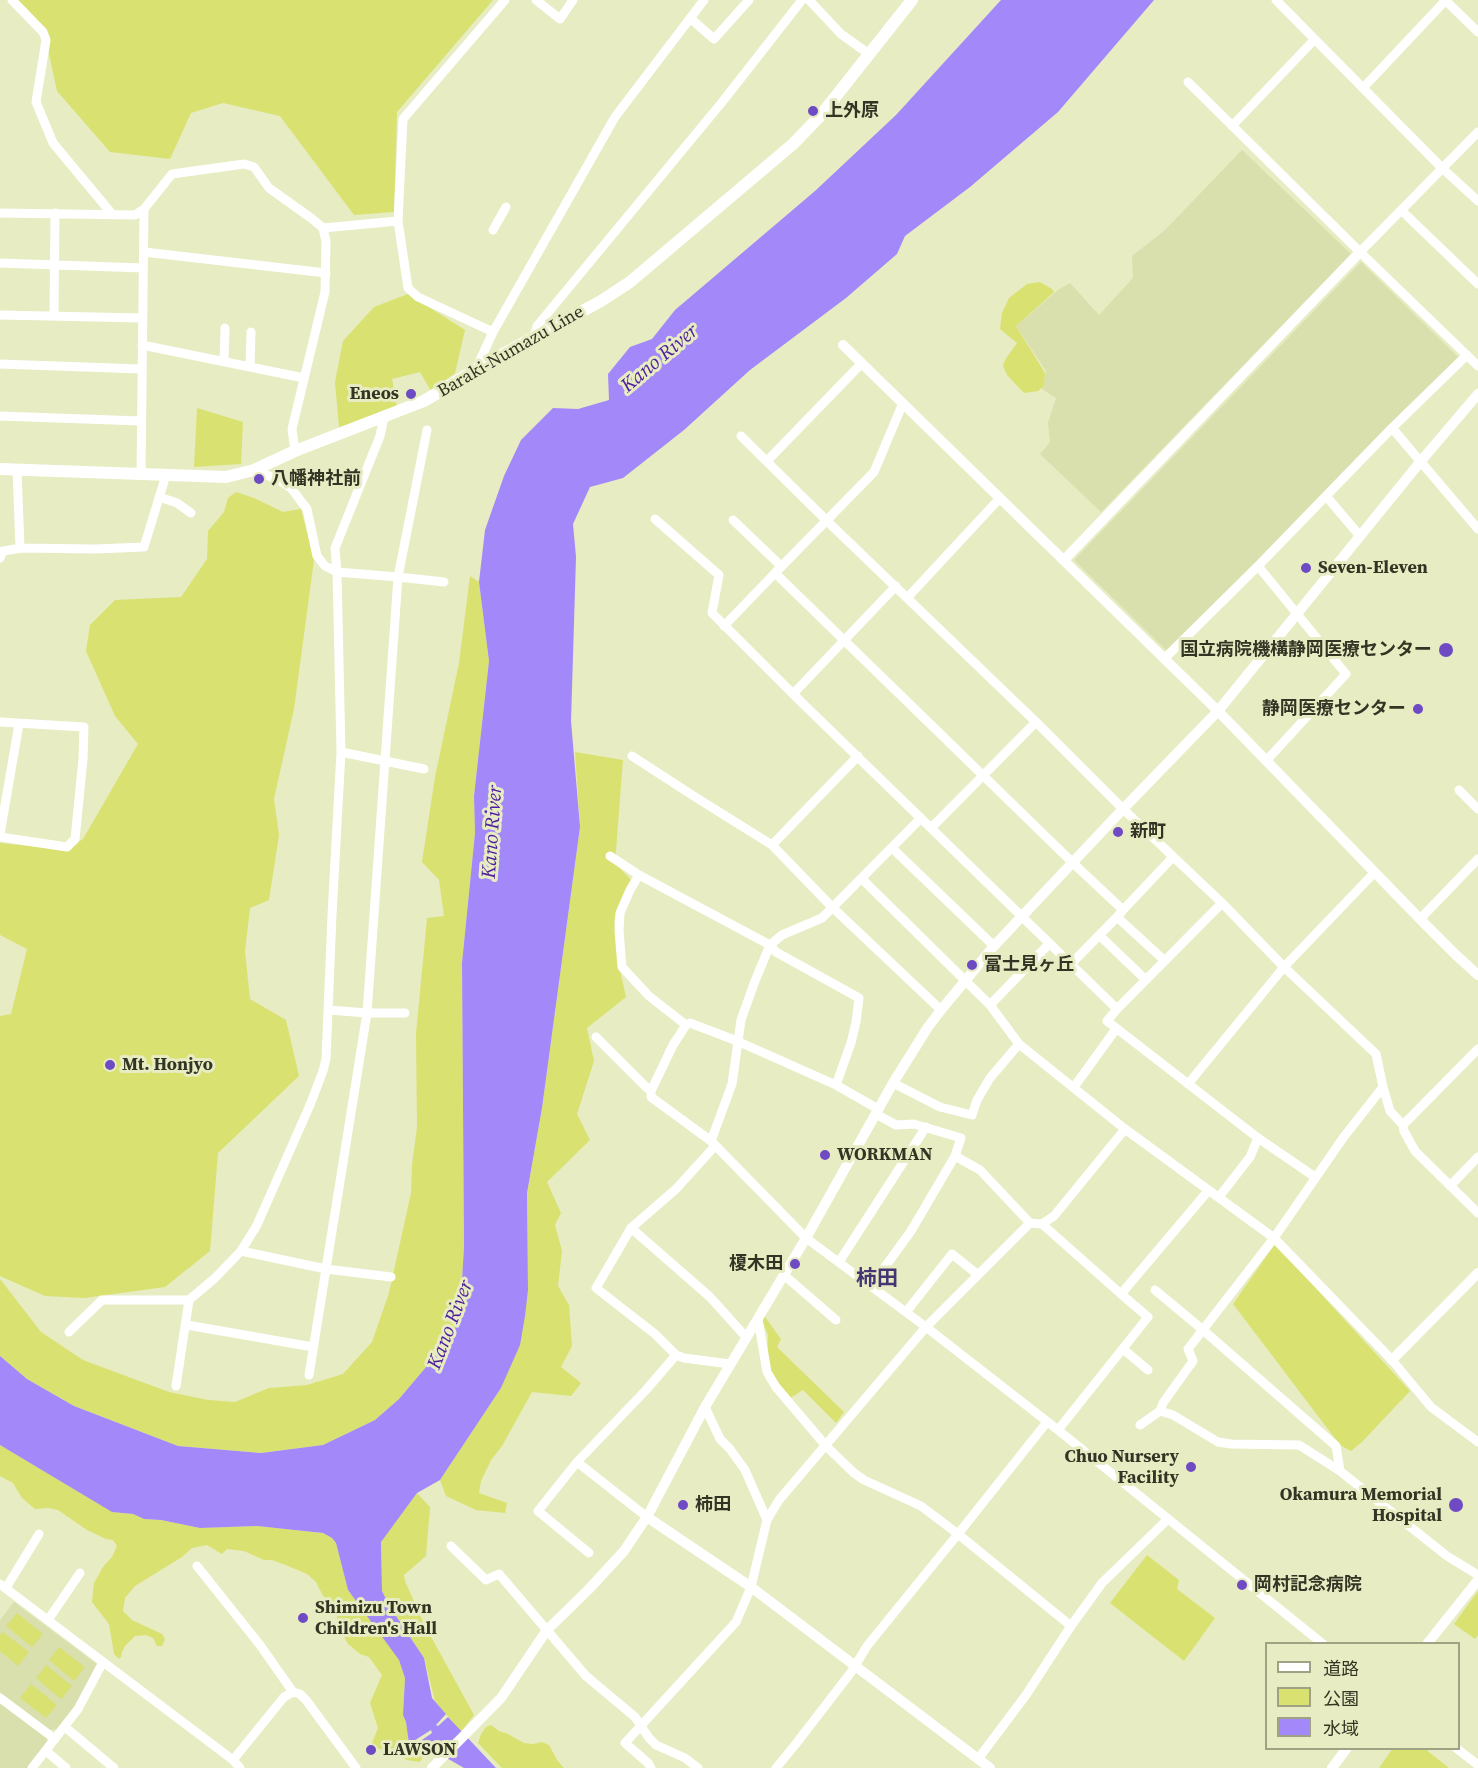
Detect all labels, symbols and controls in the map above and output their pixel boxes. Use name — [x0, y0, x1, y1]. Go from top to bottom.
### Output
place label: 上外原 — [825, 100, 879, 122]
marker: 上外原 — [806, 104, 820, 118]
street label: Baraki-Numazu Line — [434, 301, 588, 403]
water label: Kano River — [616, 320, 704, 398]
place label: Eneos — [349, 383, 399, 405]
marker: Eneos — [404, 387, 418, 401]
place label: 八幡神社前 — [271, 468, 361, 490]
marker: 八幡神社前 — [252, 472, 266, 486]
place label: Seven-Eleven — [1318, 557, 1428, 579]
marker: Seven-Eleven — [1299, 561, 1313, 575]
place label: 国立病院機構静岡医療センター — [1180, 639, 1432, 661]
marker: 国立病院機構静岡医療センター — [1437, 641, 1455, 659]
place label: 静岡医療センター — [1262, 698, 1406, 720]
marker: 静岡医療センター — [1411, 702, 1425, 716]
water label: Kano River — [478, 785, 508, 879]
place label: 新町 — [1130, 821, 1166, 843]
marker: 新町 — [1111, 825, 1125, 839]
place label: 富士見ヶ丘 — [984, 954, 1074, 976]
marker: 富士見ヶ丘 — [965, 958, 979, 972]
place label: Mt. Honjyo — [122, 1054, 213, 1076]
marker: Mt. Honjyo — [103, 1058, 117, 1072]
place label: WORKMAN — [837, 1144, 933, 1166]
marker: WORKMAN — [818, 1148, 832, 1162]
place label: 榎木田 — [729, 1253, 783, 1275]
marker: 榎木田 — [788, 1257, 802, 1271]
district label: 柿田 — [856, 1267, 898, 1293]
water label: Kano River — [423, 1277, 479, 1373]
place label: Chuo Nursery Facility — [1064, 1446, 1179, 1488]
marker: Chuo Nursery Facility — [1184, 1460, 1198, 1474]
place label: Okamura Memorial Hospital — [1280, 1484, 1442, 1526]
place label: 柿田 — [695, 1494, 731, 1516]
marker: Okamura Memorial Hospital — [1447, 1496, 1465, 1514]
marker: 柿田 — [676, 1498, 690, 1512]
place label: 岡村記念病院 — [1254, 1574, 1362, 1596]
marker: 岡村記念病院 — [1235, 1578, 1249, 1592]
place label: Shimizu Town Children's Hall — [315, 1597, 437, 1640]
marker: Shimizu Town Children's Hall — [296, 1611, 310, 1625]
legend — [1265, 1642, 1460, 1750]
text: 道路 — [1323, 1656, 1359, 1681]
text: 公園 — [1323, 1686, 1359, 1711]
text: 水域 — [1323, 1716, 1359, 1741]
place label: LAWSON — [383, 1739, 456, 1761]
marker: LAWSON — [364, 1743, 378, 1757]

